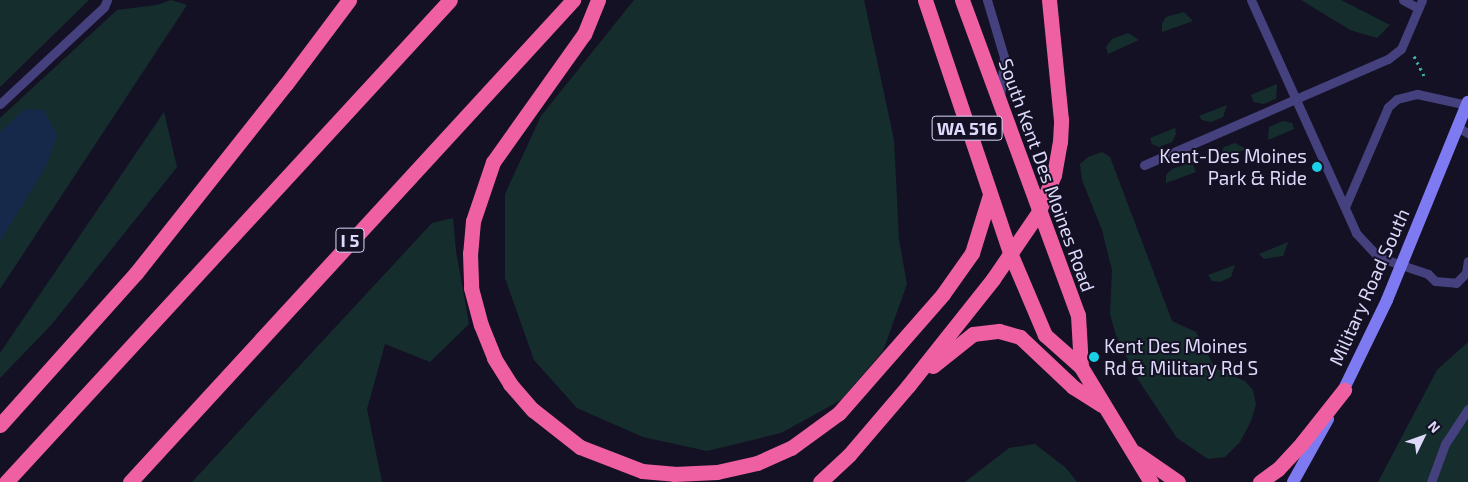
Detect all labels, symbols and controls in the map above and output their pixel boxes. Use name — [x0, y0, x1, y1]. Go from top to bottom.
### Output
street label: South Kent Des Moines Road — [994, 55, 1100, 295]
road number: WA 516 — [931, 112, 1003, 144]
place label: Kent-Des Moines Park & Ride — [1159, 145, 1307, 189]
marker: Kent-Des Moines Park & Ride — [1311, 161, 1323, 173]
street label: Military Road South — [1324, 205, 1414, 369]
road number: I 5 — [335, 224, 365, 256]
place label: Kent Des Moines Rd & Military Rd S — [1104, 335, 1259, 379]
marker: Kent Des Moines Rd & Military Rd S — [1088, 351, 1100, 363]
north arrow — [1398, 412, 1448, 462]
text: N — [1425, 417, 1444, 436]

